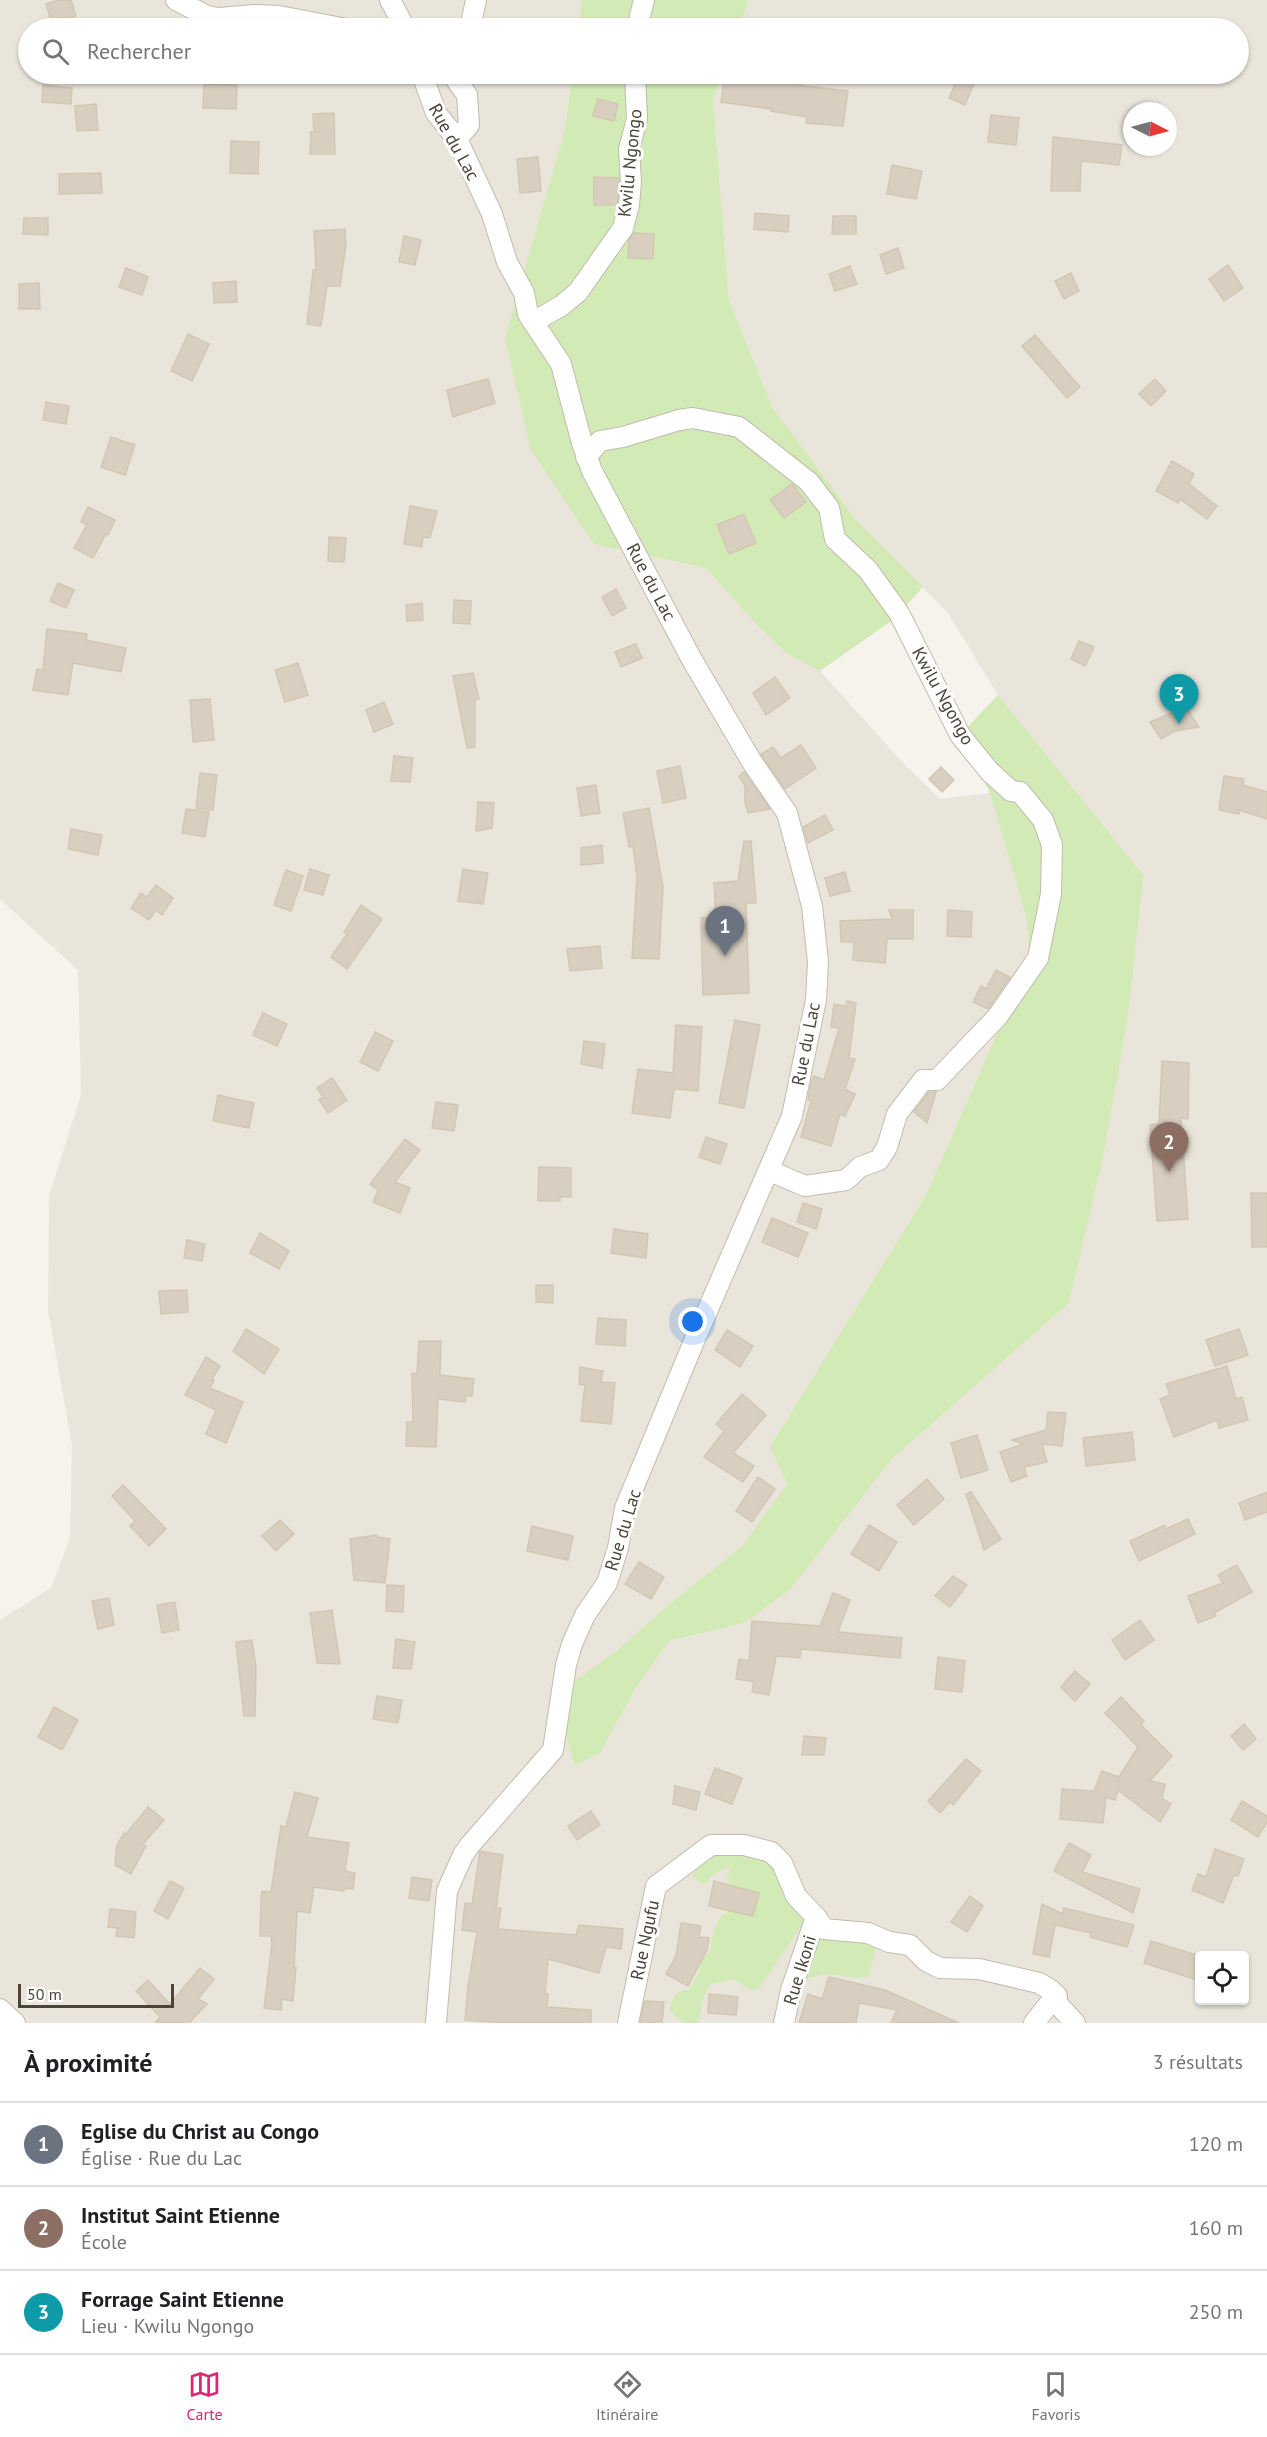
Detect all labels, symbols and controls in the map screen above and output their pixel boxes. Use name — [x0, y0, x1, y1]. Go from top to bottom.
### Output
search box — [18, 18, 1249, 84]
icon: search — [39, 35, 72, 68]
text: Rechercher — [87, 37, 191, 65]
street label: Rue du Lac — [424, 99, 485, 184]
north arrow — [1123, 102, 1177, 156]
street label: Kwilu Ngongo — [612, 108, 647, 218]
street label: Rue du Lac — [621, 539, 681, 624]
street label: Kwilu Ngongo — [907, 643, 980, 749]
pin: 3 — [1160, 674, 1198, 724]
pin: 1 — [706, 906, 744, 956]
street label: Rue du Lac — [786, 1000, 825, 1088]
pin: 2 — [1150, 1122, 1188, 1172]
your location — [678, 1307, 707, 1336]
street label: Rue du Lac — [599, 1486, 646, 1574]
street label: Rue Ngufu — [625, 1898, 664, 1982]
street label: Rue Ikoni — [778, 1932, 821, 2008]
map controls — [1195, 1951, 1249, 2005]
button: locate — [1195, 1951, 1249, 2005]
scale bar — [18, 1981, 174, 2008]
text: 50 m — [27, 1984, 62, 2004]
text: À proximité — [24, 2046, 152, 2079]
text: 3 résultats — [1153, 2049, 1243, 2075]
text: Eglise du Christ au Congo — [81, 2117, 319, 2145]
text: 1 — [38, 2131, 49, 2157]
text: 120 m — [1189, 2131, 1243, 2157]
text: Église · Rue du Lac — [81, 2145, 242, 2171]
text: Institut Saint Etienne — [81, 2201, 280, 2229]
text: 2 — [38, 2215, 49, 2241]
text: 160 m — [1189, 2215, 1243, 2241]
text: École — [81, 2229, 127, 2255]
text: Forrage Saint Etienne — [81, 2285, 284, 2313]
text: 3 — [38, 2299, 49, 2325]
text: 250 m — [1189, 2299, 1243, 2325]
text: Lieu · Kwilu Ngongo — [81, 2313, 254, 2339]
tab: Carte — [187, 2368, 223, 2424]
tab: Itinéraire — [596, 2368, 658, 2424]
tab: Favoris — [1032, 2368, 1080, 2424]

